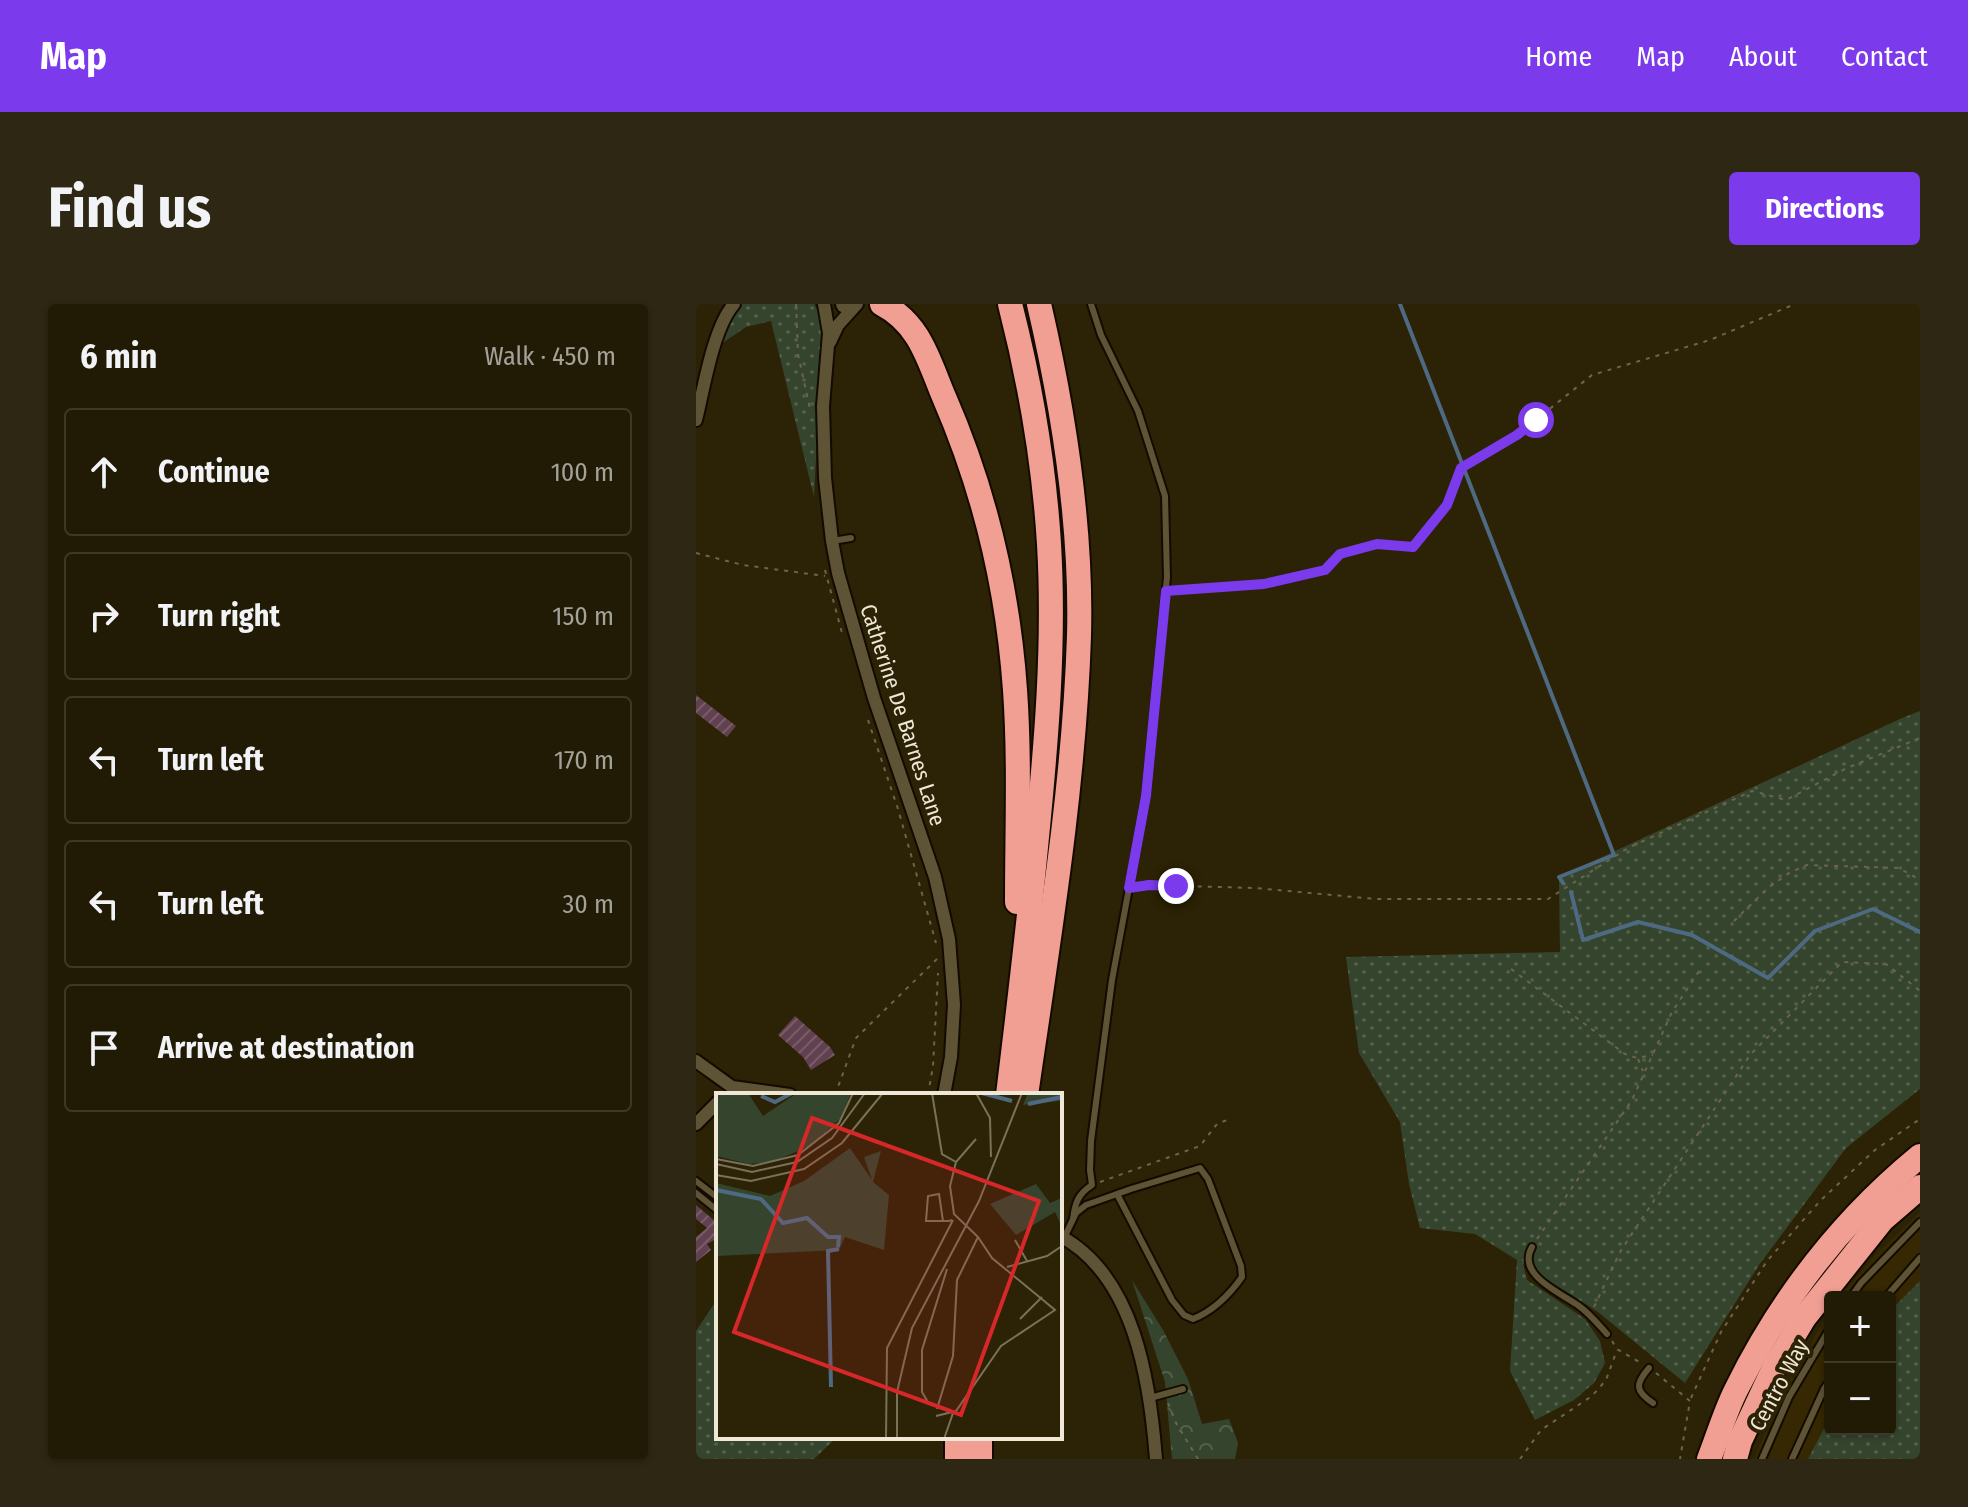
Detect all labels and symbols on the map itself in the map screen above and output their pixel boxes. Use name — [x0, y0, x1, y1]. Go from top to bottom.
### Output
route start — [1518, 402, 1554, 438]
street label: Catherine De Barnes Lane — [854, 601, 952, 829]
route end — [1158, 868, 1194, 904]
inset map — [716, 1093, 1062, 1439]
street label: Centro Way — [1744, 1334, 1815, 1436]

